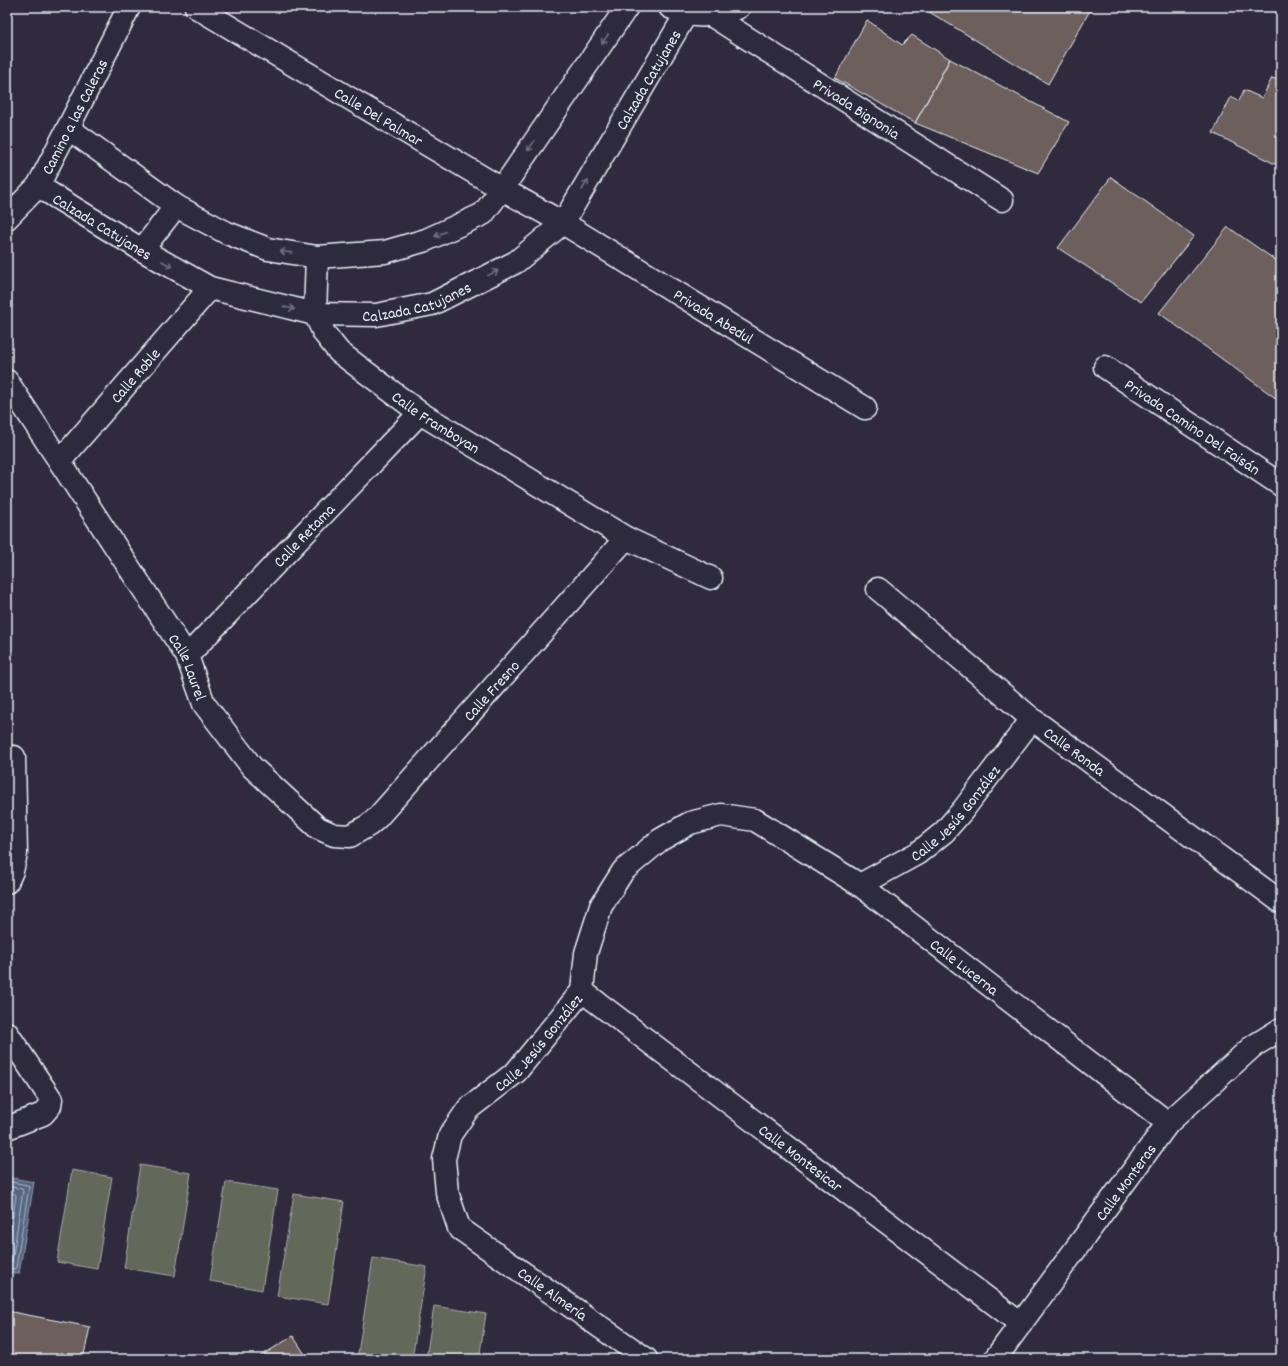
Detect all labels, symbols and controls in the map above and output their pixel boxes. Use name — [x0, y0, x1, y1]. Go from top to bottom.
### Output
street label: Calzada Catujanes — [611, 26, 688, 135]
one-way arrow — [601, 33, 609, 44]
street label: Camino a las Caleras — [37, 55, 115, 179]
street label: Privada Bignonia — [808, 74, 904, 146]
street label: Calle Del Palmar — [329, 83, 427, 153]
one-way arrow — [527, 141, 535, 152]
one-way arrow — [582, 179, 590, 191]
street label: Calzada Catujanes — [47, 189, 156, 267]
one-way arrow — [434, 231, 446, 238]
one-way arrow — [280, 248, 293, 256]
one-way arrow — [161, 261, 173, 269]
one-way arrow — [487, 269, 499, 276]
street label: Calzada Catujanes — [362, 277, 476, 329]
street label: Privada Abedul — [668, 284, 757, 351]
one-way arrow — [282, 304, 295, 312]
street label: Calle Roble — [106, 344, 167, 409]
street label: Privada Camino Del Faisán — [1119, 374, 1264, 482]
street label: Calle Framboyan — [386, 387, 483, 461]
street label: Calle Retama — [269, 499, 342, 573]
street label: Calle Laurel — [161, 630, 211, 704]
street label: Calle Fresno — [459, 656, 526, 727]
street label: Calle Ronda — [1038, 722, 1109, 783]
street label: Calle Jesús González — [907, 761, 1007, 869]
street label: Calle Lucerna — [924, 934, 1003, 1002]
street label: Calle Jesús González — [490, 990, 589, 1099]
street label: Calle Montesicar — [753, 1120, 847, 1199]
street label: Calle Monteras — [1091, 1139, 1163, 1226]
street label: Calle Almería — [512, 1262, 592, 1328]

